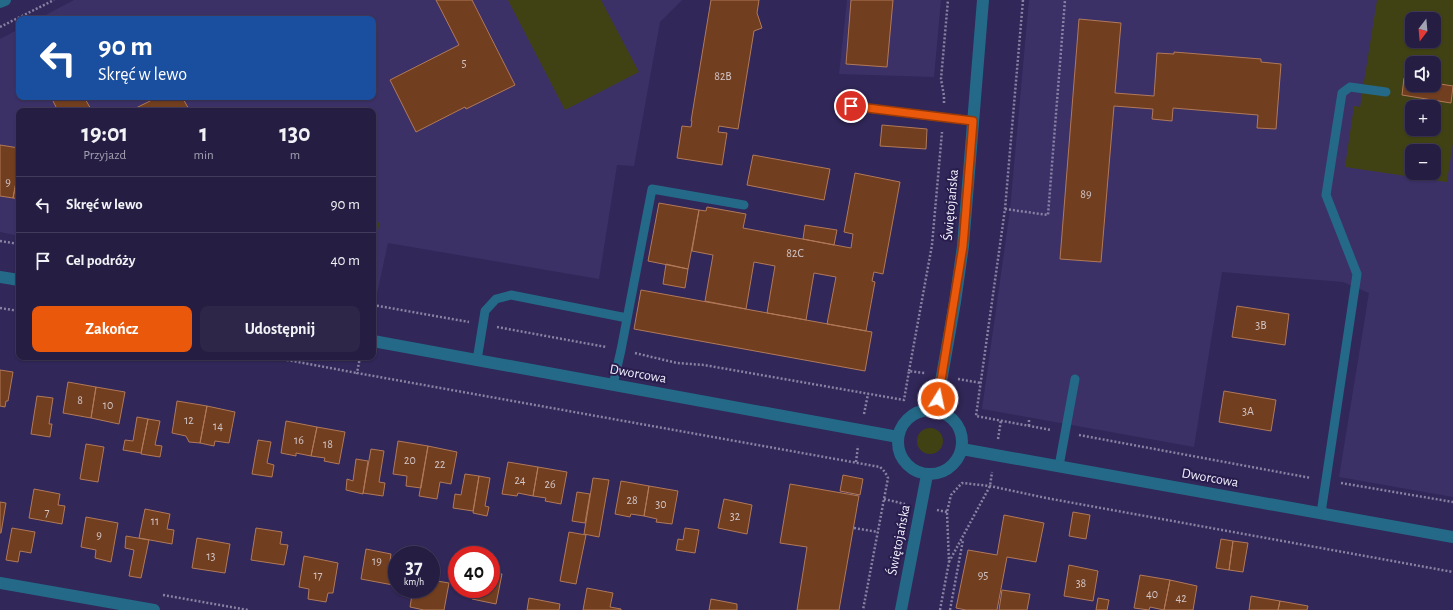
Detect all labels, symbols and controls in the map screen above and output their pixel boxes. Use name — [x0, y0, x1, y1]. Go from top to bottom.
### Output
north arrow — [1405, 12, 1441, 48]
map controls — [1405, 12, 1441, 180]
icon: left — [32, 32, 84, 84]
text: 90 m — [98, 33, 153, 61]
button: sound — [1405, 56, 1441, 92]
house number: 5 — [461, 57, 467, 69]
text: Skręć w lewo — [98, 66, 187, 84]
house number: 82B — [714, 70, 732, 82]
pin — [834, 89, 868, 123]
icon: arrive — [840, 95, 862, 117]
button: + — [1405, 100, 1441, 136]
text: 19:01 — [81, 122, 128, 146]
text: 1 — [199, 122, 208, 146]
text: 130 — [279, 122, 311, 146]
button: − — [1405, 144, 1441, 180]
text: Przyjazd — [83, 149, 126, 162]
text: min — [194, 149, 214, 162]
text: m — [290, 149, 300, 162]
street label: Świętojańska — [938, 168, 961, 241]
house number: 9 — [5, 176, 11, 188]
house number: 89 — [1080, 188, 1092, 200]
icon: left — [32, 194, 54, 216]
text: Skręć w lewo — [66, 197, 143, 212]
text: 90 m — [331, 197, 360, 212]
house number: 82C — [786, 247, 804, 259]
icon: arrive — [32, 250, 54, 272]
text: Cel podróży — [66, 253, 135, 268]
text: 40 m — [330, 253, 360, 268]
button: Zakończ — [32, 306, 192, 352]
button: Udostępnij — [200, 306, 360, 352]
house number: 3B — [1255, 319, 1267, 331]
street label: Dworcowa — [609, 362, 668, 386]
position arrow — [917, 378, 959, 420]
house number: 8 — [77, 394, 83, 406]
house number: 10 — [103, 399, 113, 411]
house number: 3A — [1242, 405, 1254, 417]
house number: 12 — [184, 414, 194, 426]
house number: 14 — [213, 420, 223, 432]
house number: 16 — [294, 434, 304, 446]
house number: 18 — [323, 438, 333, 450]
house number: 20 — [404, 454, 416, 466]
house number: 22 — [435, 458, 446, 470]
street label: Dworcowa — [1181, 466, 1240, 490]
house number: 24 — [514, 474, 526, 486]
house number: 26 — [544, 478, 556, 490]
house number: 28 — [626, 494, 638, 506]
house number: 30 — [655, 498, 667, 510]
street label: Świętojańska — [882, 502, 913, 577]
house number: 7 — [44, 506, 50, 518]
house number: 32 — [730, 510, 741, 522]
house number: 11 — [151, 515, 159, 527]
house number: 9 — [96, 529, 102, 541]
speed limit sign: 40 — [448, 546, 500, 598]
house number: 13 — [206, 550, 216, 562]
house number: 19 — [372, 555, 382, 567]
text: 37 — [405, 557, 423, 577]
house number: 17 — [313, 569, 323, 581]
house number: 95 — [978, 569, 988, 581]
text: km/h — [404, 577, 424, 587]
house number: 38 — [1076, 577, 1087, 589]
house number: 40 — [1146, 588, 1158, 600]
house number: 42 — [1175, 592, 1187, 604]

